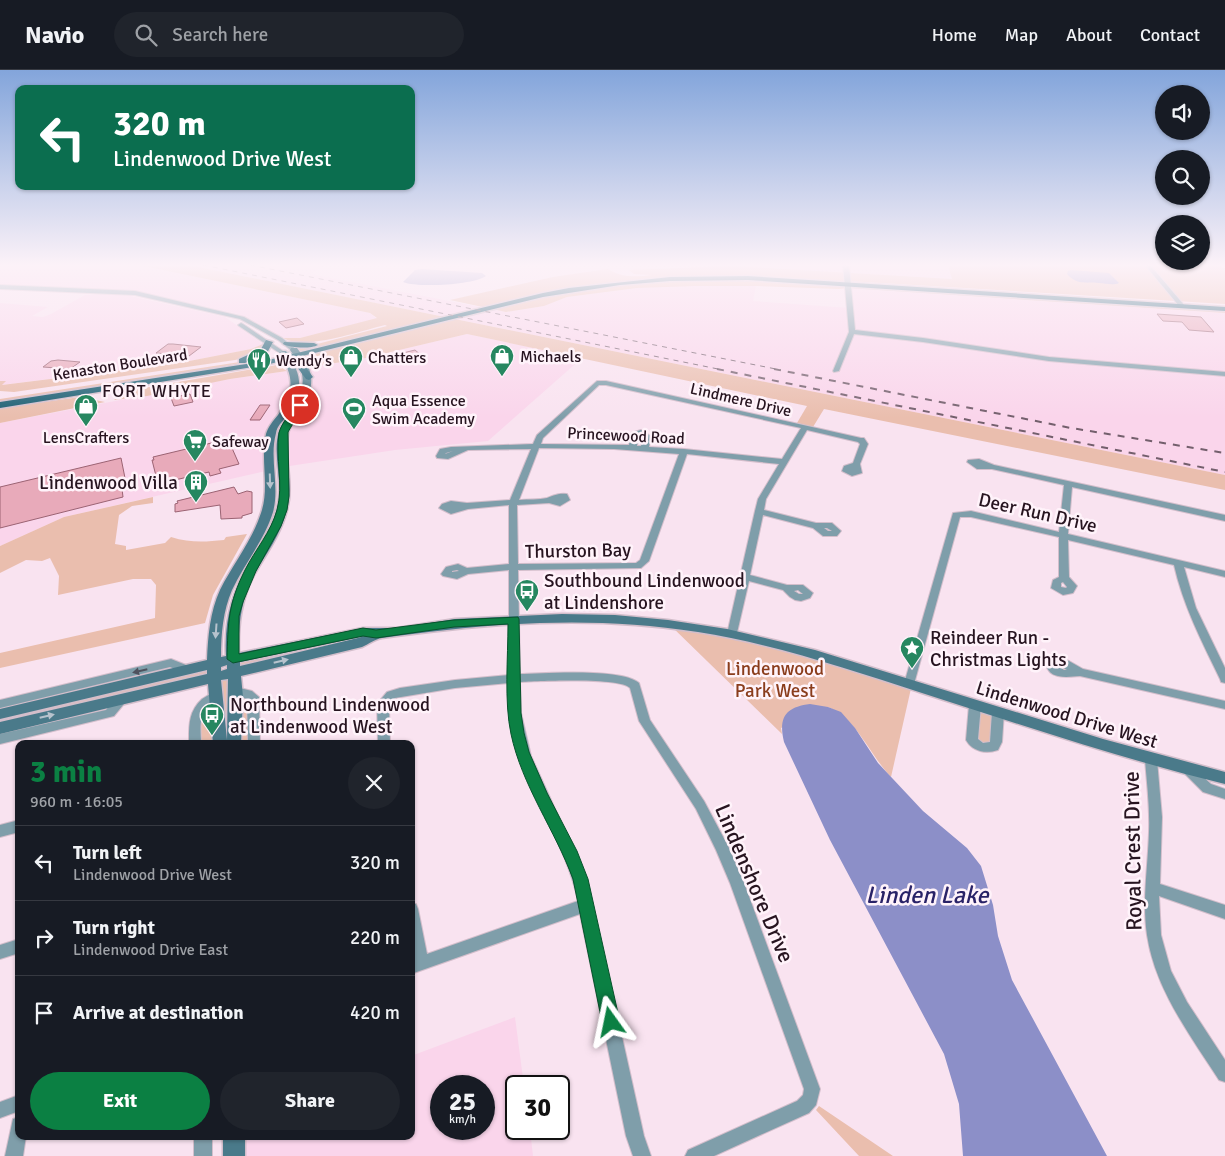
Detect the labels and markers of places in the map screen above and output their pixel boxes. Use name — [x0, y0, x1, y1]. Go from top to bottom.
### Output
shop icon: Michaels — [489, 343, 515, 377]
shop icon: Chatters — [338, 344, 364, 378]
restaurant icon: Wendy's — [246, 347, 272, 381]
place label: Michaels — [520, 347, 581, 367]
place label: Chatters — [368, 348, 426, 368]
place label: Wendy's — [276, 351, 332, 371]
pin — [279, 384, 321, 426]
place label: Aqua Essence Swim Academy — [372, 391, 475, 429]
shop icon: LensCrafters — [73, 393, 99, 427]
sports icon: Aqua Essence Swim Academy — [341, 396, 367, 430]
place label: LensCrafters — [43, 428, 129, 448]
supermarket icon: Safeway — [182, 428, 208, 462]
place label: Safeway — [212, 432, 269, 452]
building icon: Lindenwood Villa — [183, 469, 209, 503]
place label: Lindenwood Villa — [39, 471, 178, 495]
place label: Southbound Lindenwood at Lindenshore — [544, 569, 745, 615]
bus stop icon: Southbound Lindenwood at Lindenshore — [514, 578, 540, 612]
place label: Reindeer Run - Christmas Lights — [930, 626, 1067, 672]
place icon: Reindeer Run - Christmas Lights — [899, 635, 925, 669]
place label: Northbound Lindenwood at Lindenwood West — [230, 693, 430, 739]
bus stop icon: Northbound Lindenwood at Lindenwood West — [199, 702, 225, 736]

